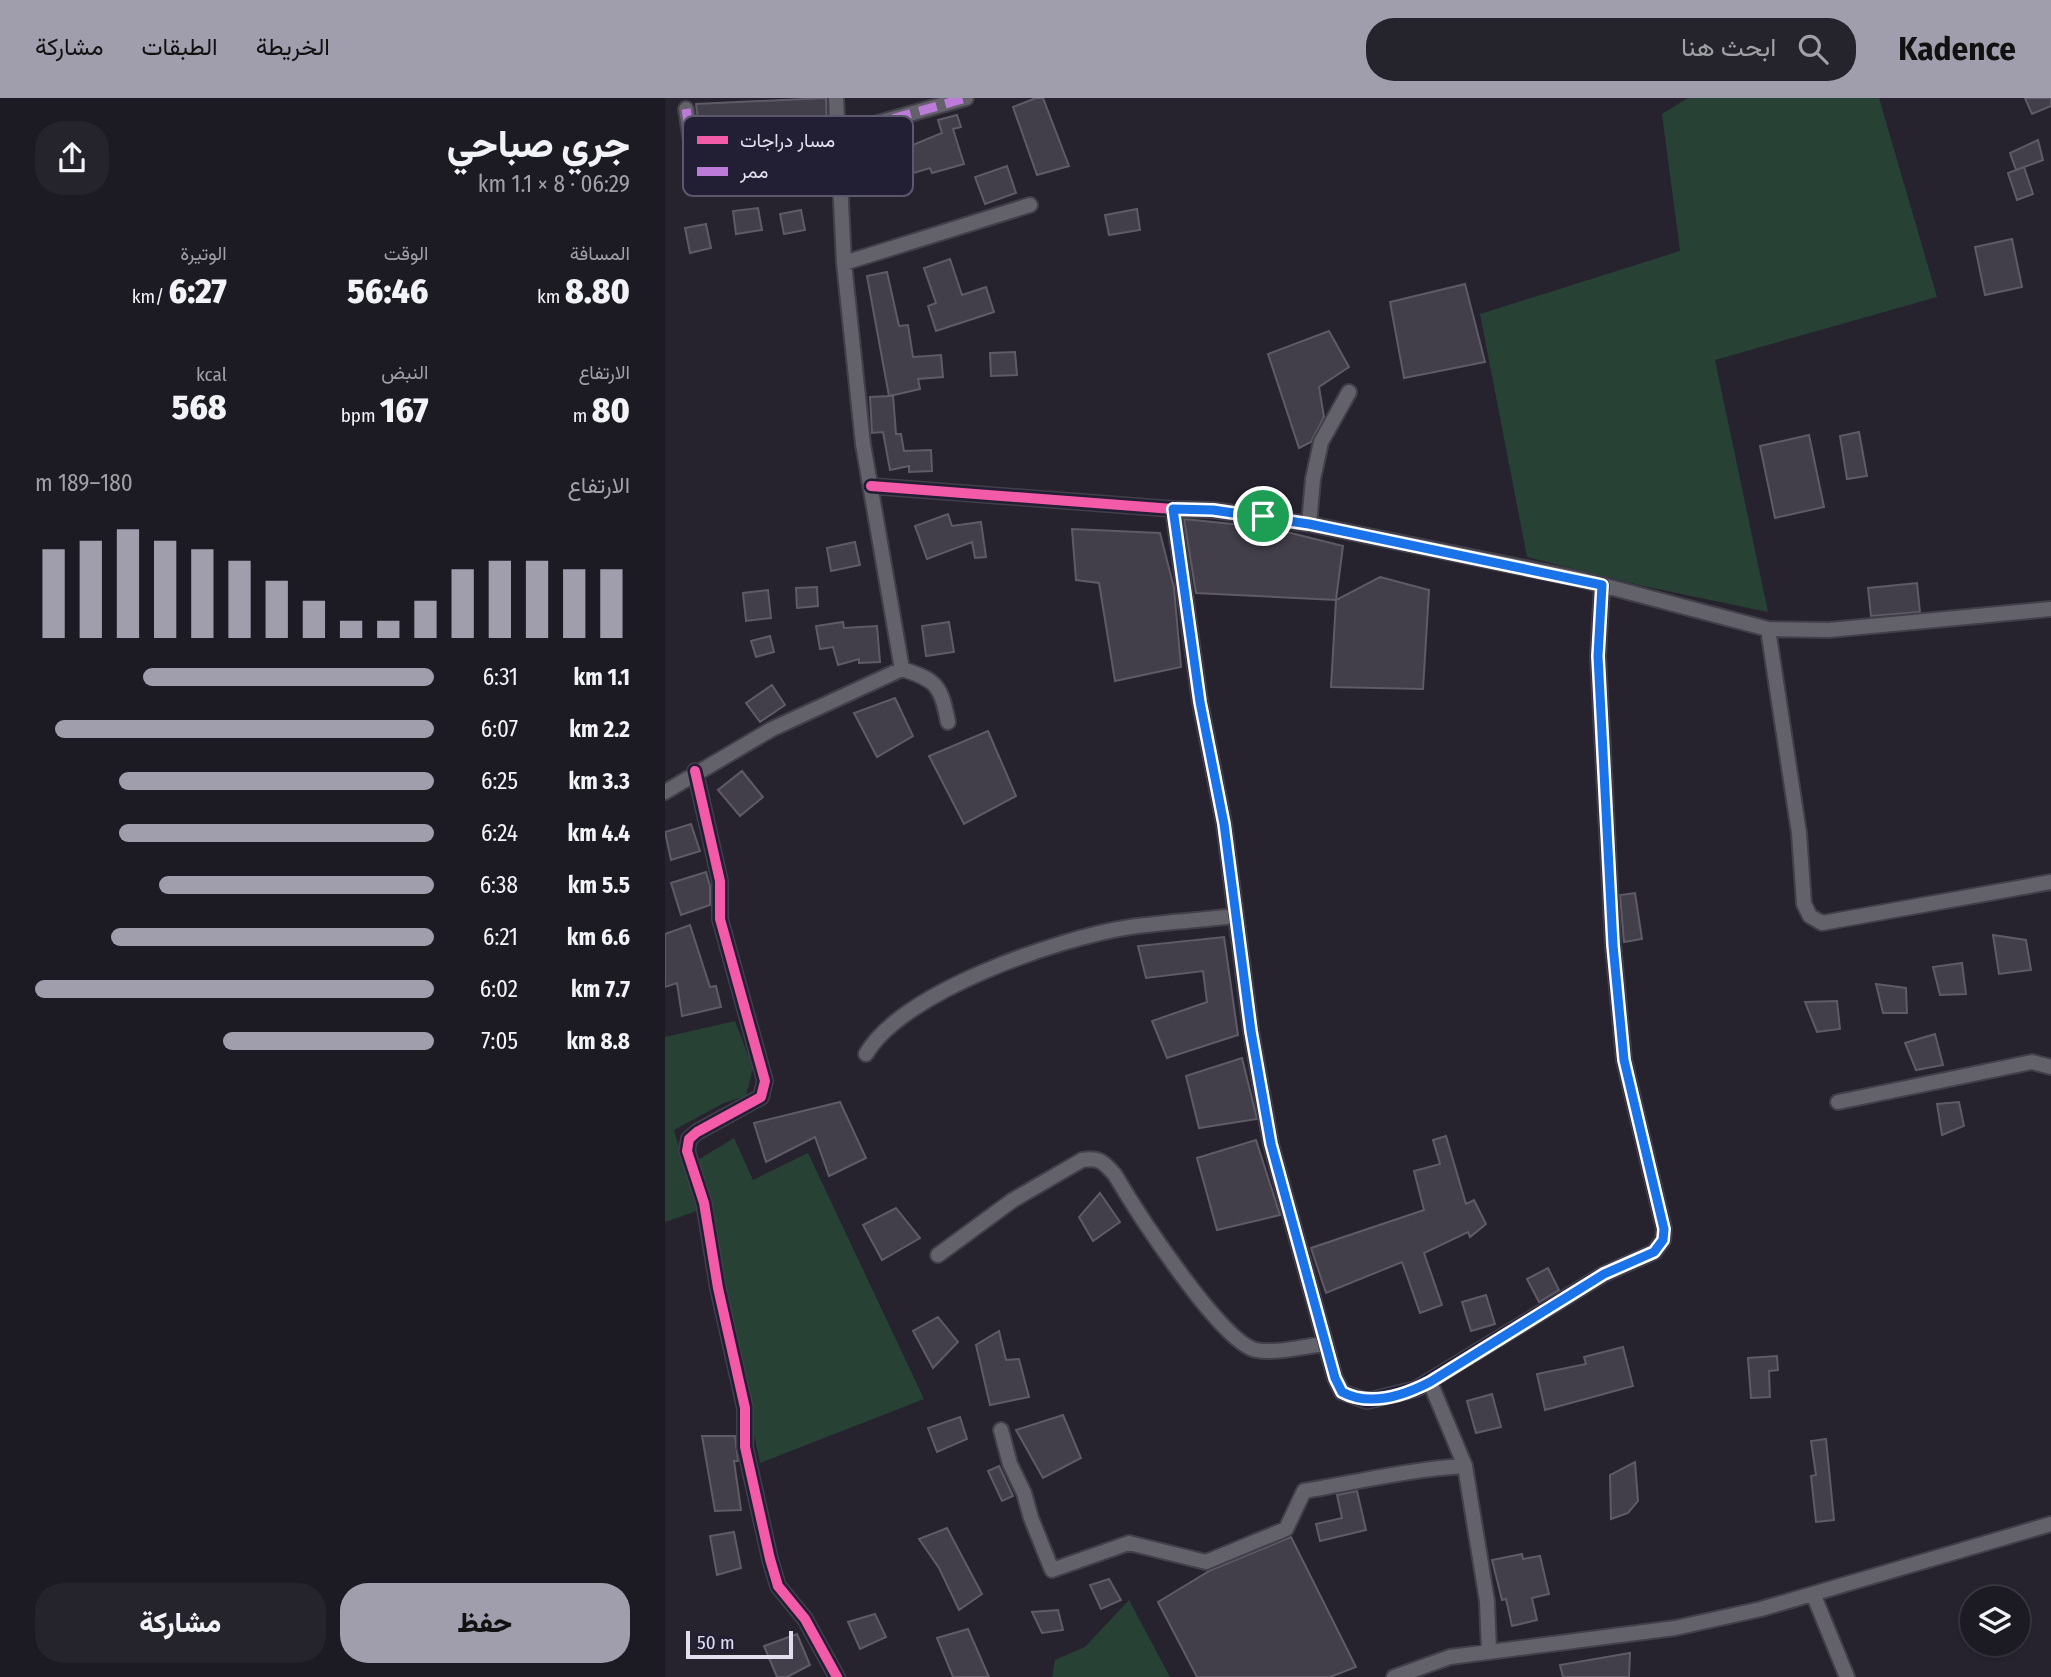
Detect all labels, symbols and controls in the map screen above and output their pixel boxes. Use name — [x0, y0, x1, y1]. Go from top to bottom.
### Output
search box — [1366, 18, 1856, 81]
text: Kadence — [1898, 29, 2016, 69]
icon: search — [1794, 30, 1832, 68]
text: ابحث هنا — [1681, 32, 1776, 63]
text: مشاركة — [35, 33, 103, 61]
text: الطبقات — [141, 33, 218, 61]
text: الخريطة — [256, 33, 330, 61]
legend — [683, 116, 913, 196]
button: share — [35, 121, 109, 195]
text: جري صباحي — [447, 121, 630, 167]
text: مسار دراجات — [740, 129, 835, 152]
text: ممر — [739, 160, 768, 183]
text: 06:29 · 8 × 1.1 km — [478, 170, 630, 198]
text: الوتيرة — [180, 242, 227, 265]
text: الوقت — [384, 242, 428, 265]
text: المسافة — [570, 242, 630, 265]
text: 6:27 — [169, 270, 227, 312]
text: 56:46 — [347, 270, 428, 312]
text: 8.80 — [565, 270, 630, 312]
text: /km — [132, 285, 169, 308]
text: km — [537, 285, 565, 308]
text: النبض — [381, 361, 428, 384]
text: الارتفاع — [578, 361, 630, 384]
text: kcal — [196, 363, 227, 386]
text: 568 — [172, 386, 227, 428]
text: 167 — [380, 389, 428, 431]
text: 80 — [592, 389, 630, 431]
text: bpm — [341, 404, 380, 427]
text: m — [573, 404, 592, 427]
text: 180–189 m — [35, 469, 133, 497]
text: الارتفاع — [568, 471, 630, 499]
pin — [1233, 486, 1293, 546]
icon: arrive — [1244, 497, 1282, 535]
text: 6:31 — [483, 663, 518, 691]
text: 1.1 km — [574, 663, 630, 691]
text: 6:07 — [481, 715, 518, 743]
text: 2.2 km — [569, 715, 630, 743]
text: 6:25 — [481, 767, 518, 795]
text: 3.3 km — [569, 767, 630, 795]
text: 6:24 — [481, 819, 518, 847]
text: 4.4 km — [568, 819, 630, 847]
text: 6:38 — [480, 871, 518, 899]
text: 5.5 km — [568, 871, 630, 899]
text: 6:21 — [483, 923, 518, 951]
text: 6.6 km — [567, 923, 630, 951]
text: 6:02 — [480, 975, 518, 1003]
text: 7.7 km — [571, 975, 630, 1003]
text: 7:05 — [481, 1027, 518, 1055]
text: 8.8 km — [566, 1027, 630, 1055]
button: مشاركة — [35, 1583, 326, 1663]
button: حفظ — [340, 1583, 630, 1663]
map controls — [1960, 1586, 2030, 1656]
button: layers — [1960, 1586, 2030, 1656]
scale bar — [686, 1628, 793, 1660]
text: 50 m — [697, 1631, 735, 1654]

